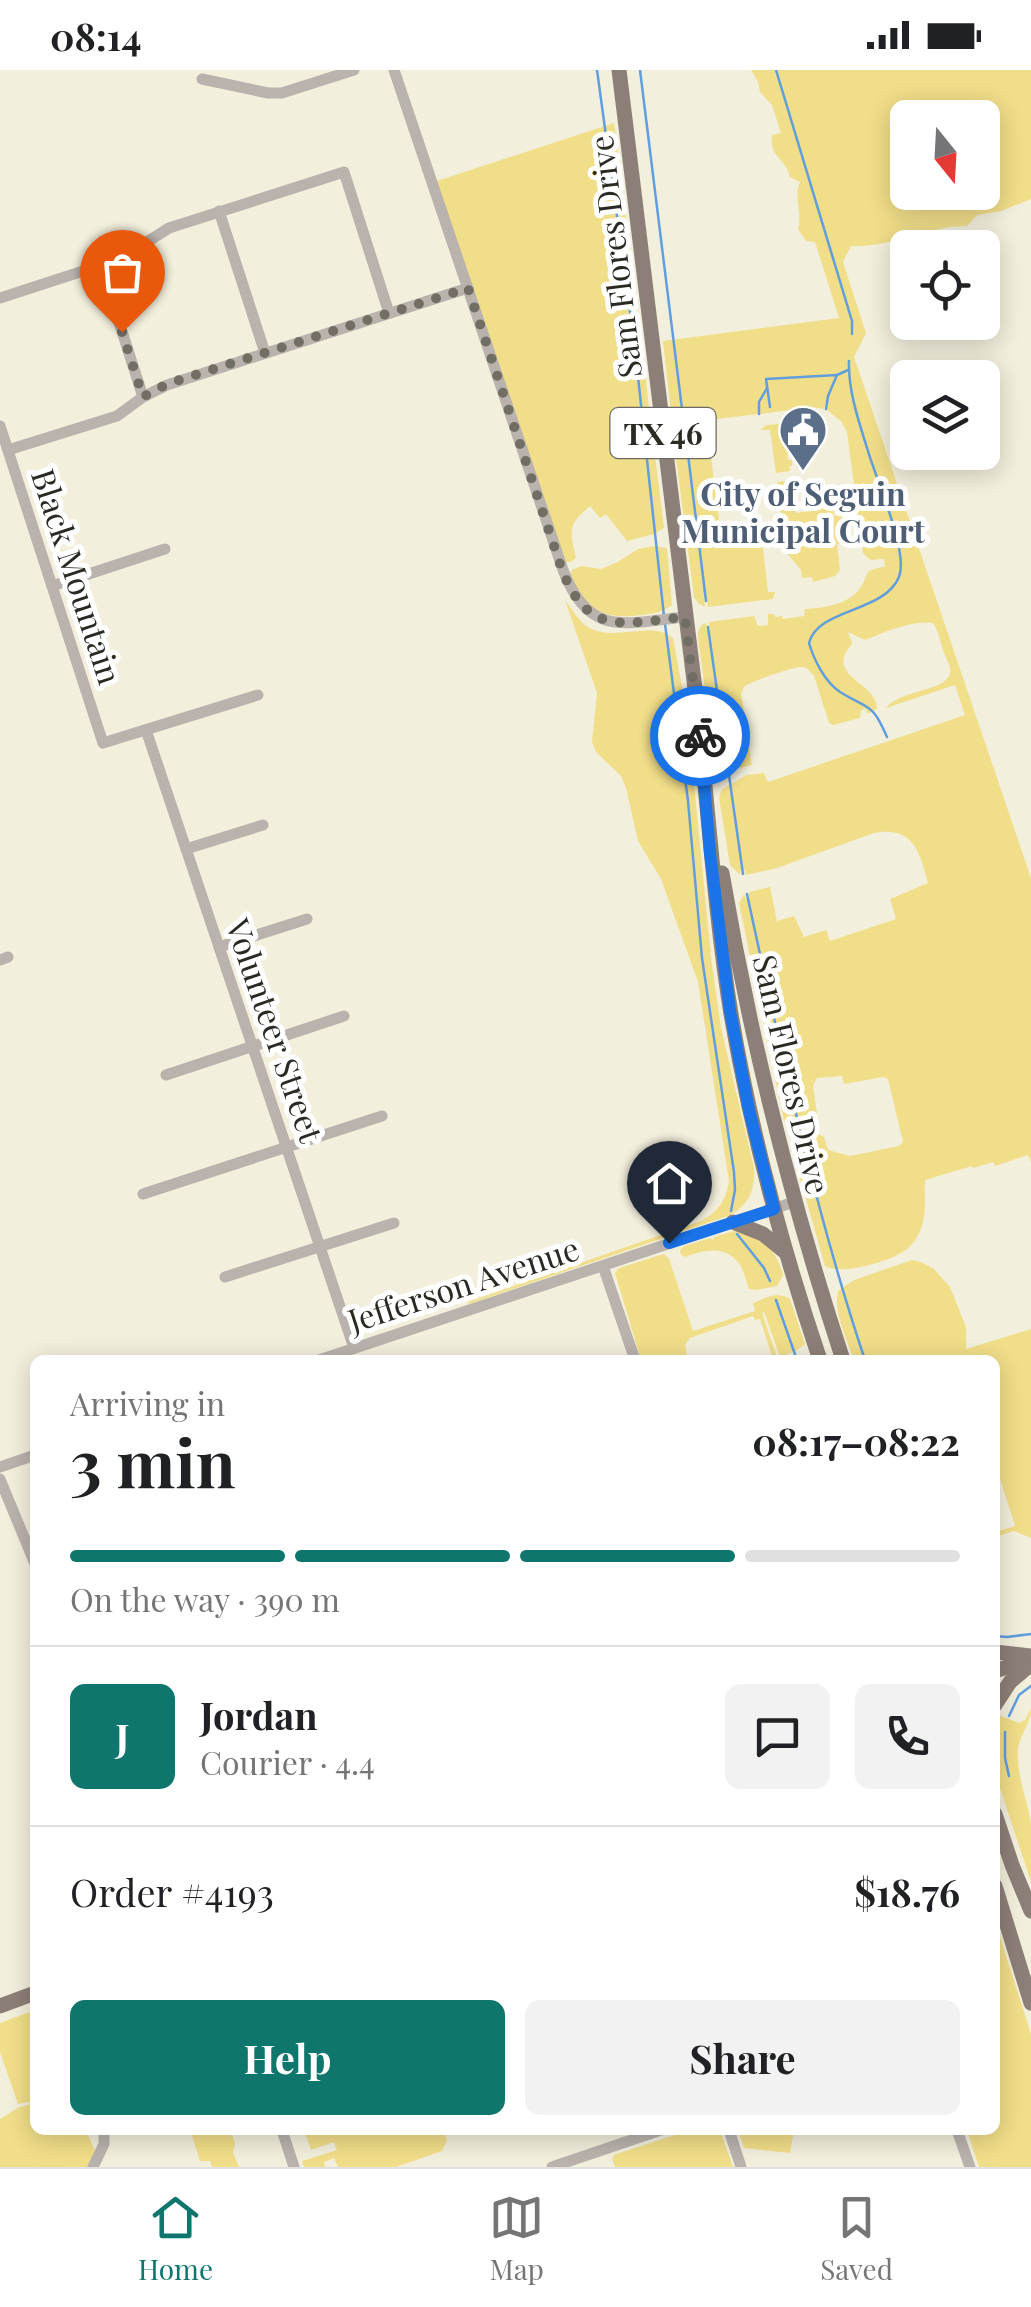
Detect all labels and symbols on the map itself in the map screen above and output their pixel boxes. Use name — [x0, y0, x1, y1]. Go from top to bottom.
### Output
north arrow — [890, 100, 1000, 210]
street label: Sam Flores Drive — [578, 133, 650, 381]
pin — [80, 230, 165, 333]
public building icon: City of Seguin Municipal Court — [777, 404, 829, 472]
road number: TX 46 — [610, 408, 716, 458]
street label: Black Mountain — [23, 463, 133, 689]
place label: City of Seguin Municipal Court — [681, 471, 926, 551]
courier — [650, 686, 750, 786]
street label: Volunteer Street — [217, 912, 335, 1148]
street label: Sam Flores Drive — [745, 950, 841, 1198]
pin — [627, 1141, 712, 1244]
street label: Jefferson Avenue — [341, 1225, 584, 1341]

